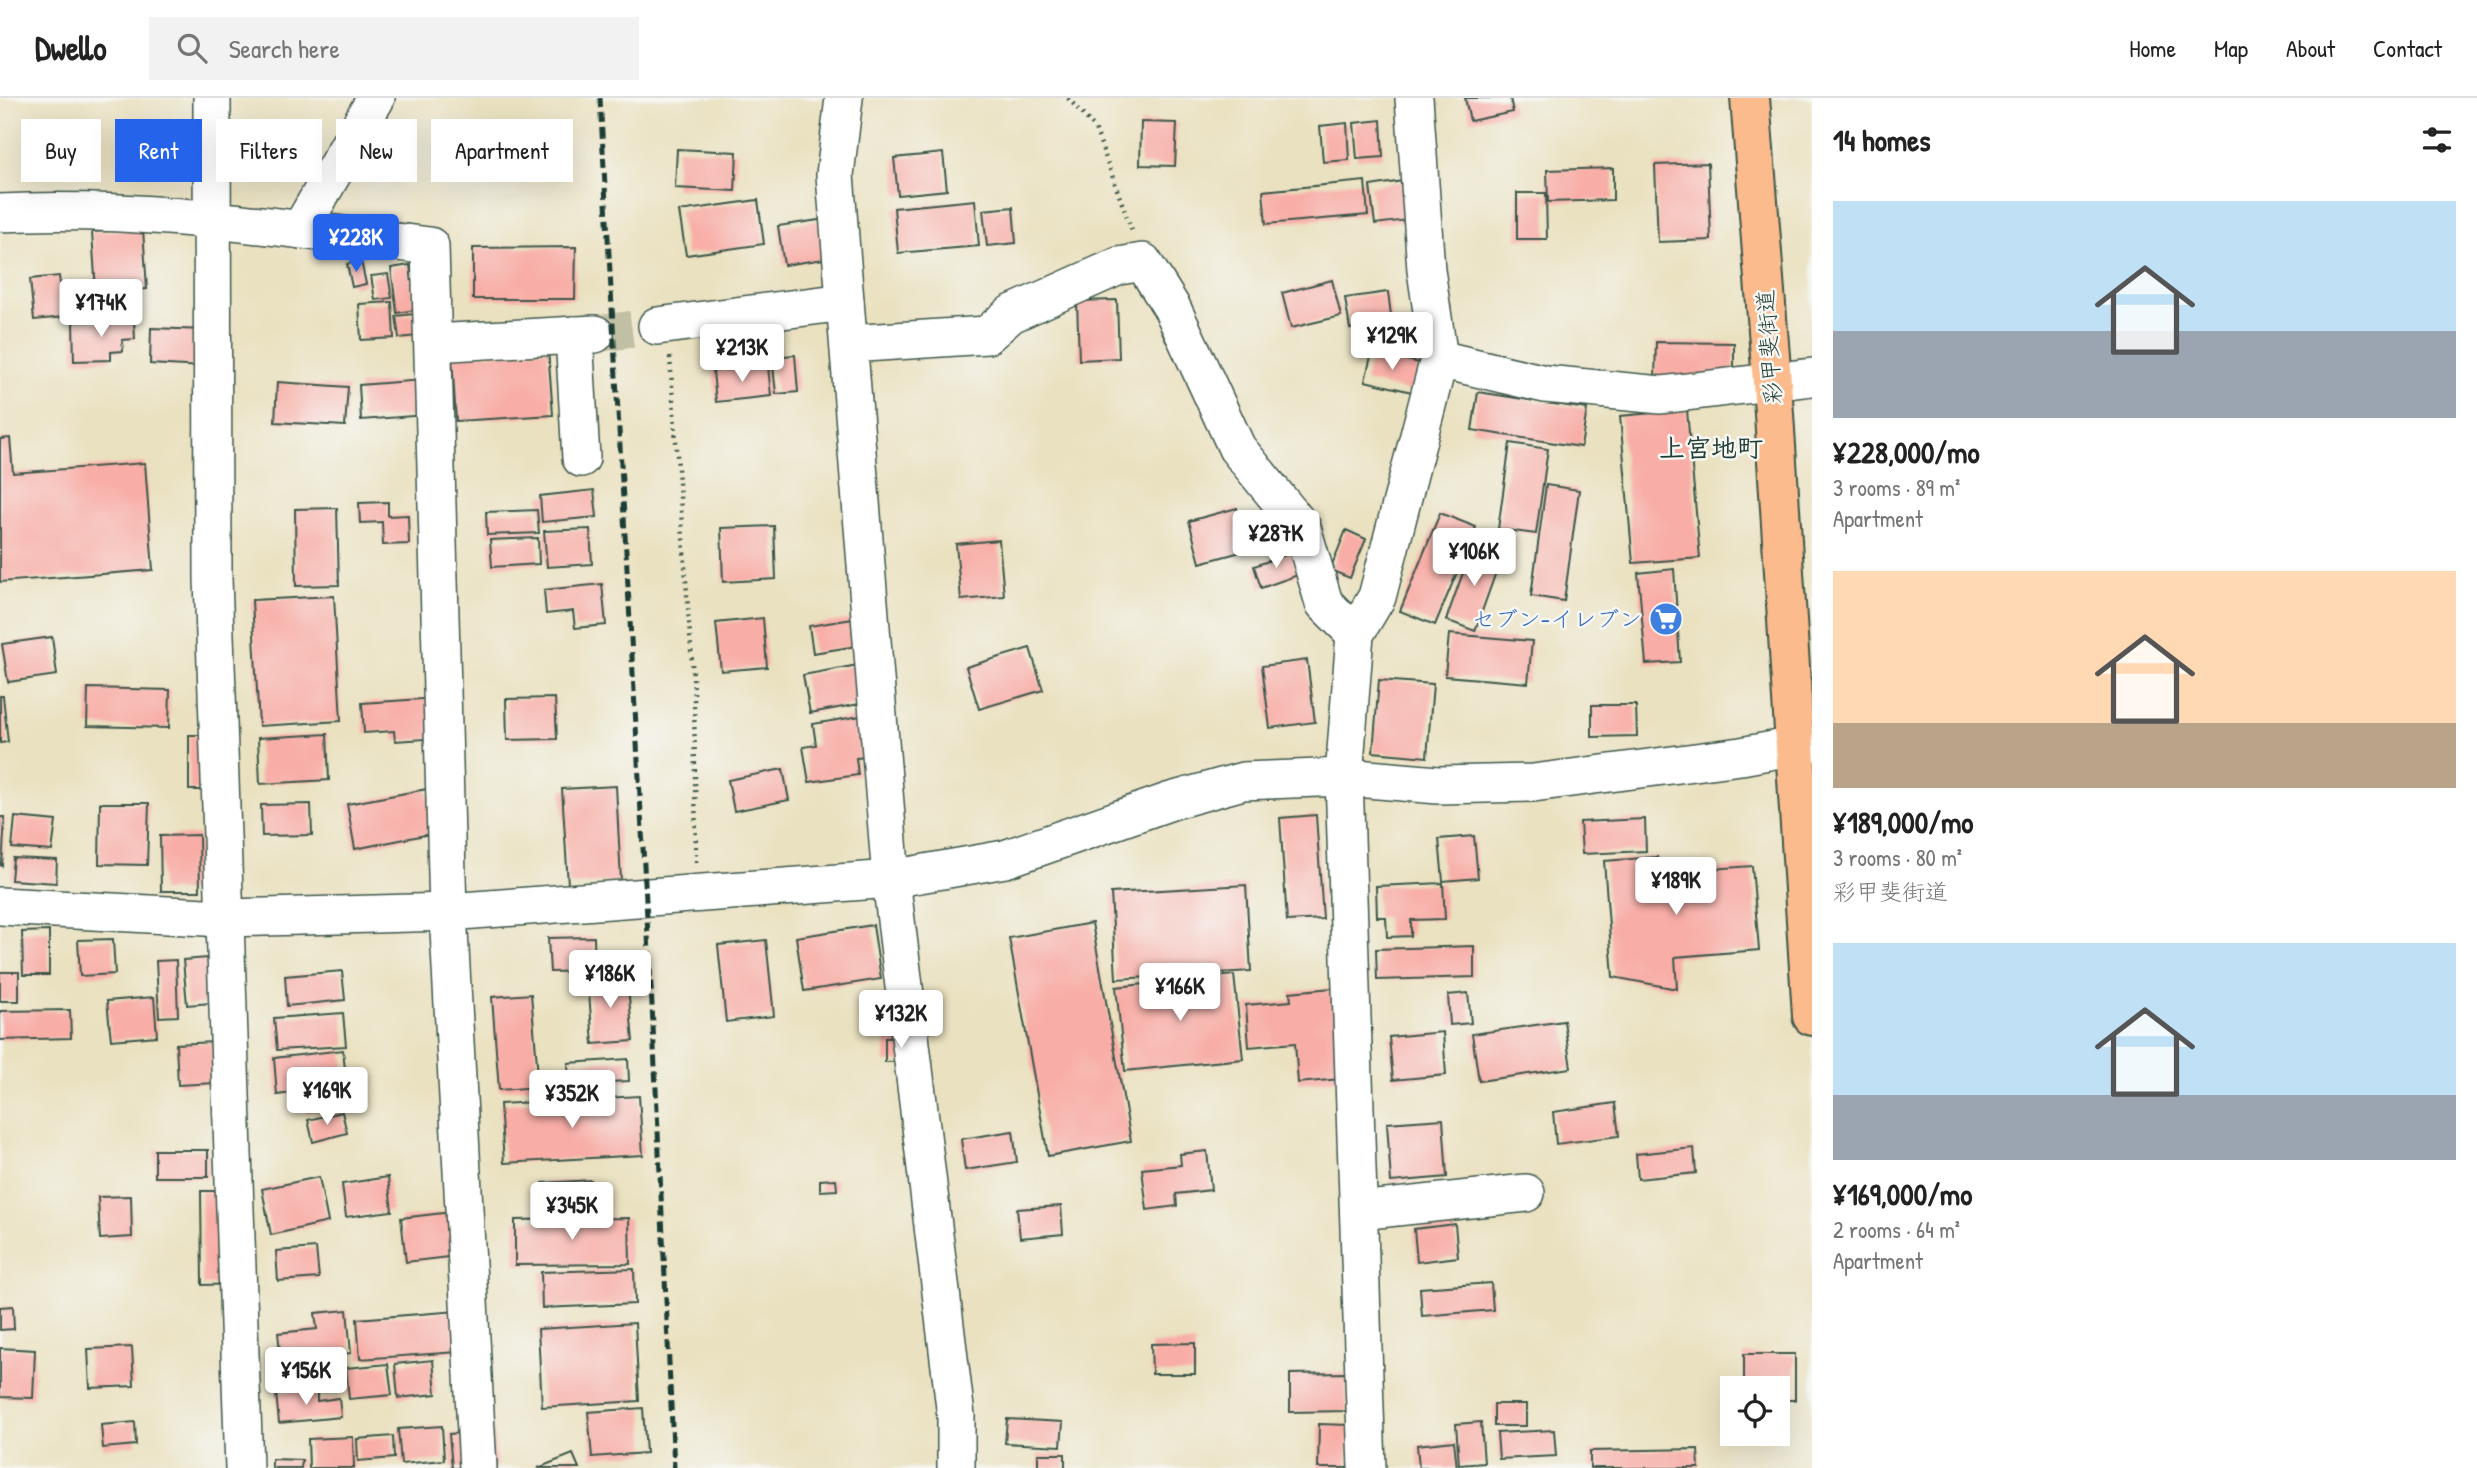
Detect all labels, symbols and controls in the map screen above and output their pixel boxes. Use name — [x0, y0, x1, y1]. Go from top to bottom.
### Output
search box — [149, 17, 639, 80]
text: Dwello — [35, 26, 107, 70]
icon: search — [173, 29, 211, 67]
text: Search here — [229, 31, 340, 66]
text: Home — [2129, 32, 2176, 64]
text: Map — [2214, 32, 2248, 64]
text: About — [2286, 32, 2335, 64]
text: Contact — [2373, 32, 2442, 64]
chip: Buy — [21, 119, 101, 182]
chip: Rent — [115, 119, 202, 182]
chip: Filters — [216, 119, 322, 182]
chip: New — [336, 119, 417, 182]
chip: Apartment — [431, 119, 573, 182]
text: 14 homes — [1833, 120, 1931, 160]
icon: filters — [2418, 121, 2456, 159]
pin: ¥228K — [307, 214, 405, 274]
text: ¥228K — [329, 221, 383, 252]
icon: home — [2082, 247, 2208, 373]
pin: ¥174K — [52, 280, 150, 339]
text: ¥174K — [75, 286, 127, 317]
street label: 彩甲斐街道 — [1749, 289, 1788, 405]
pin: ¥129K — [1343, 313, 1441, 372]
text: ¥129K — [1367, 319, 1417, 350]
pin: ¥213K — [693, 324, 791, 384]
text: ¥213K — [716, 331, 768, 362]
district label: 上宮地町 — [1659, 430, 1763, 465]
text: ¥228,000/mo — [1833, 432, 1980, 472]
text: 3 rooms · 89 m² — [1833, 472, 1960, 503]
text: Apartment — [1833, 503, 1923, 534]
pin: ¥287K — [1227, 510, 1325, 570]
text: ¥287K — [1249, 517, 1303, 548]
pin: ¥106K — [1425, 528, 1523, 588]
text: ¥106K — [1449, 535, 1499, 566]
supermarket icon: セブン-イレブン — [1647, 600, 1685, 638]
place label: セブン-イレブン — [1472, 603, 1642, 634]
icon: home — [2082, 616, 2208, 742]
text: ¥189,000/mo — [1833, 802, 1973, 842]
text: 3 rooms · 80 m² — [1833, 842, 1962, 873]
pin: ¥189K — [1627, 858, 1725, 917]
text: ¥189K — [1651, 864, 1701, 895]
text: 彩甲斐街道 — [1833, 876, 1948, 907]
pin: ¥186K — [561, 950, 659, 1010]
text: ¥186K — [585, 957, 635, 988]
pin: ¥166K — [1131, 964, 1229, 1023]
text: ¥166K — [1155, 970, 1205, 1001]
icon: home — [2082, 989, 2208, 1115]
pin: ¥132K — [852, 990, 950, 1050]
text: ¥132K — [875, 997, 927, 1028]
pin: ¥169K — [278, 1068, 376, 1127]
pin: ¥352K — [523, 1070, 621, 1130]
text: ¥169K — [303, 1074, 351, 1105]
text: ¥352K — [545, 1077, 599, 1108]
text: ¥169,000/mo — [1833, 1174, 1972, 1214]
pin: ¥345K — [523, 1182, 621, 1242]
text: ¥345K — [546, 1189, 598, 1220]
text: 2 rooms · 64 m² — [1833, 1214, 1960, 1245]
text: Apartment — [1833, 1245, 1923, 1276]
pin: ¥156K — [257, 1348, 355, 1407]
text: ¥156K — [281, 1354, 331, 1385]
map controls — [1720, 1376, 1790, 1446]
button: locate — [1720, 1376, 1790, 1446]

